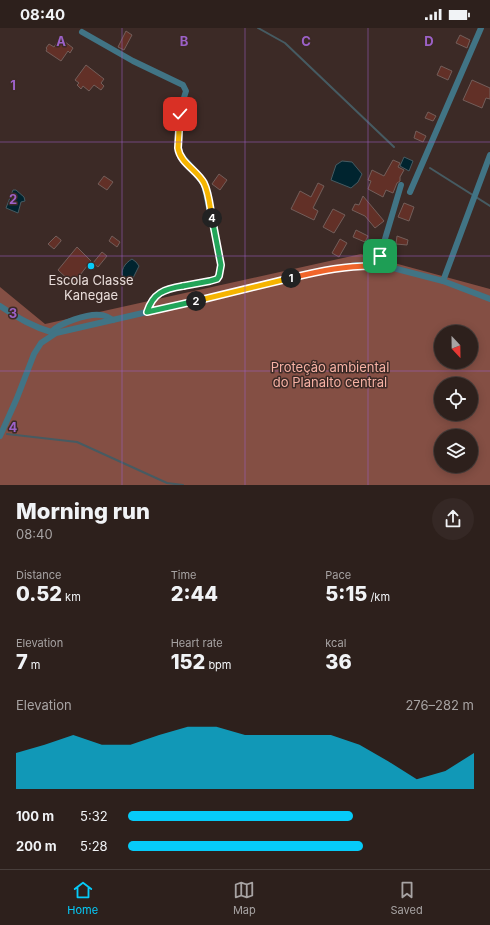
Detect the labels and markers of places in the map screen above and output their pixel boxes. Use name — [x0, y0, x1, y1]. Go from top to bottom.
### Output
pin — [163, 97, 197, 131]
pin: 4 — [202, 208, 222, 228]
pin — [363, 239, 397, 273]
marker: Escola Classe Kanegae — [86, 261, 96, 271]
pin: 1 — [281, 268, 301, 288]
place label: Escola Classe Kanegae — [48, 272, 134, 303]
pin: 2 — [186, 291, 206, 311]

